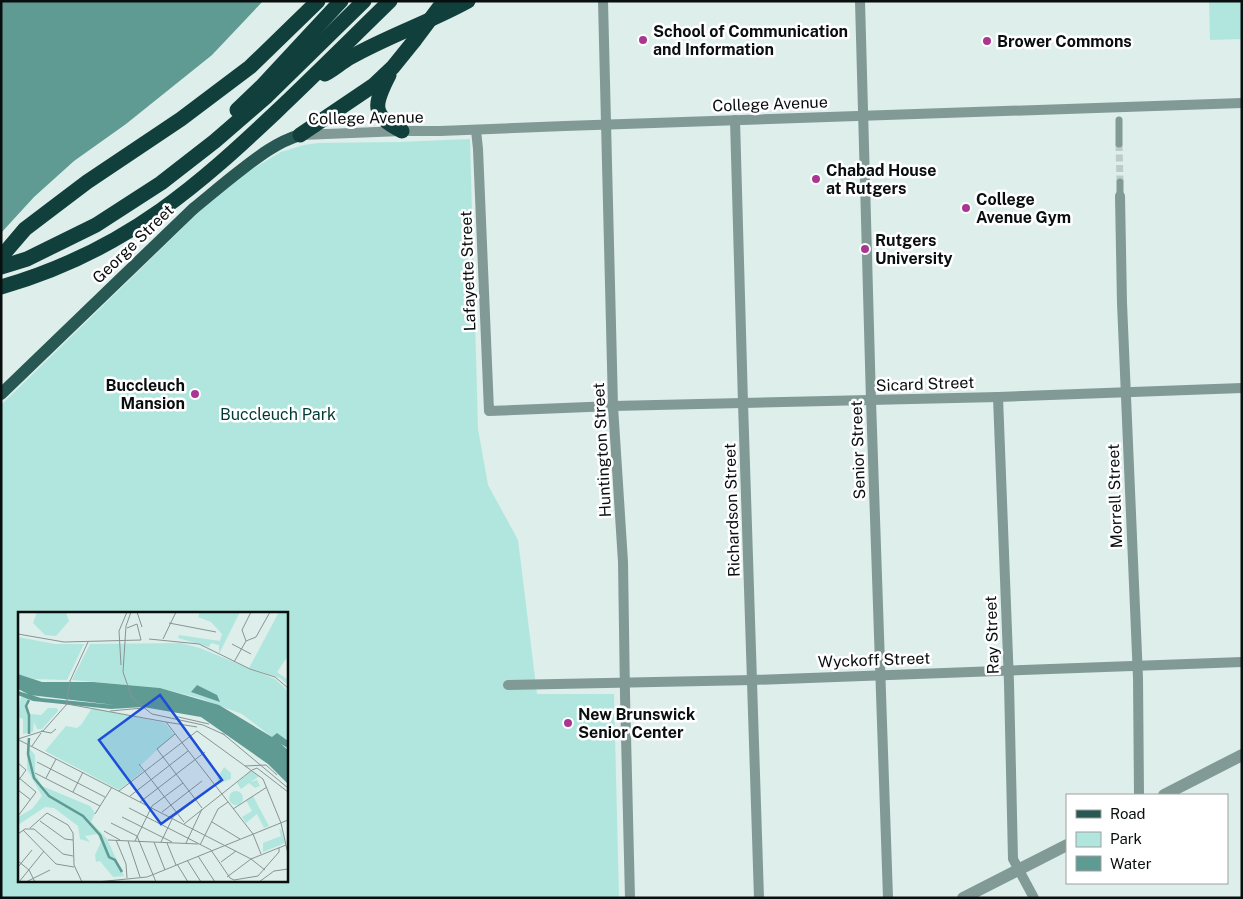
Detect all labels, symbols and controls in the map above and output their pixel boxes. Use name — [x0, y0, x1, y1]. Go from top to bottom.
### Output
place label: School of Communication and Information — [653, 22, 848, 59]
place label: Brower Commons — [997, 32, 1132, 51]
marker: School of Communication and Information — [637, 34, 649, 46]
marker: Brower Commons — [981, 35, 993, 47]
street label: College Avenue — [712, 92, 828, 116]
street label: College Avenue — [308, 107, 424, 129]
place label: Chabad House at Rutgers — [826, 161, 937, 198]
marker: Chabad House at Rutgers — [810, 173, 822, 185]
place label: College Avenue Gym — [976, 190, 1071, 227]
street label: George Street — [89, 201, 177, 287]
marker: College Avenue Gym — [960, 202, 972, 214]
street label: Lafayette Street — [456, 210, 480, 332]
place label: Rutgers University — [875, 231, 953, 268]
marker: Rutgers University — [859, 243, 871, 255]
street label: Sicard Street — [875, 373, 975, 395]
place label: Buccleuch Mansion — [105, 376, 185, 413]
street label: Huntington Street — [589, 382, 615, 518]
marker: Buccleuch Mansion — [189, 388, 201, 400]
street label: Senior Street — [847, 400, 869, 500]
park label: Buccleuch Park — [220, 405, 336, 424]
street label: Richardson Street — [720, 443, 744, 577]
street label: Morrell Street — [1104, 443, 1126, 549]
street label: Ray Street — [981, 596, 1003, 674]
inset map — [18, 612, 288, 882]
street label: Wyckoff Street — [817, 649, 931, 671]
place label: New Brunswick Senior Center — [578, 705, 695, 742]
marker: New Brunswick Senior Center — [562, 717, 574, 729]
legend — [1066, 794, 1228, 884]
text: Road — [1110, 805, 1146, 822]
text: Park — [1110, 830, 1142, 847]
text: Water — [1110, 855, 1152, 872]

